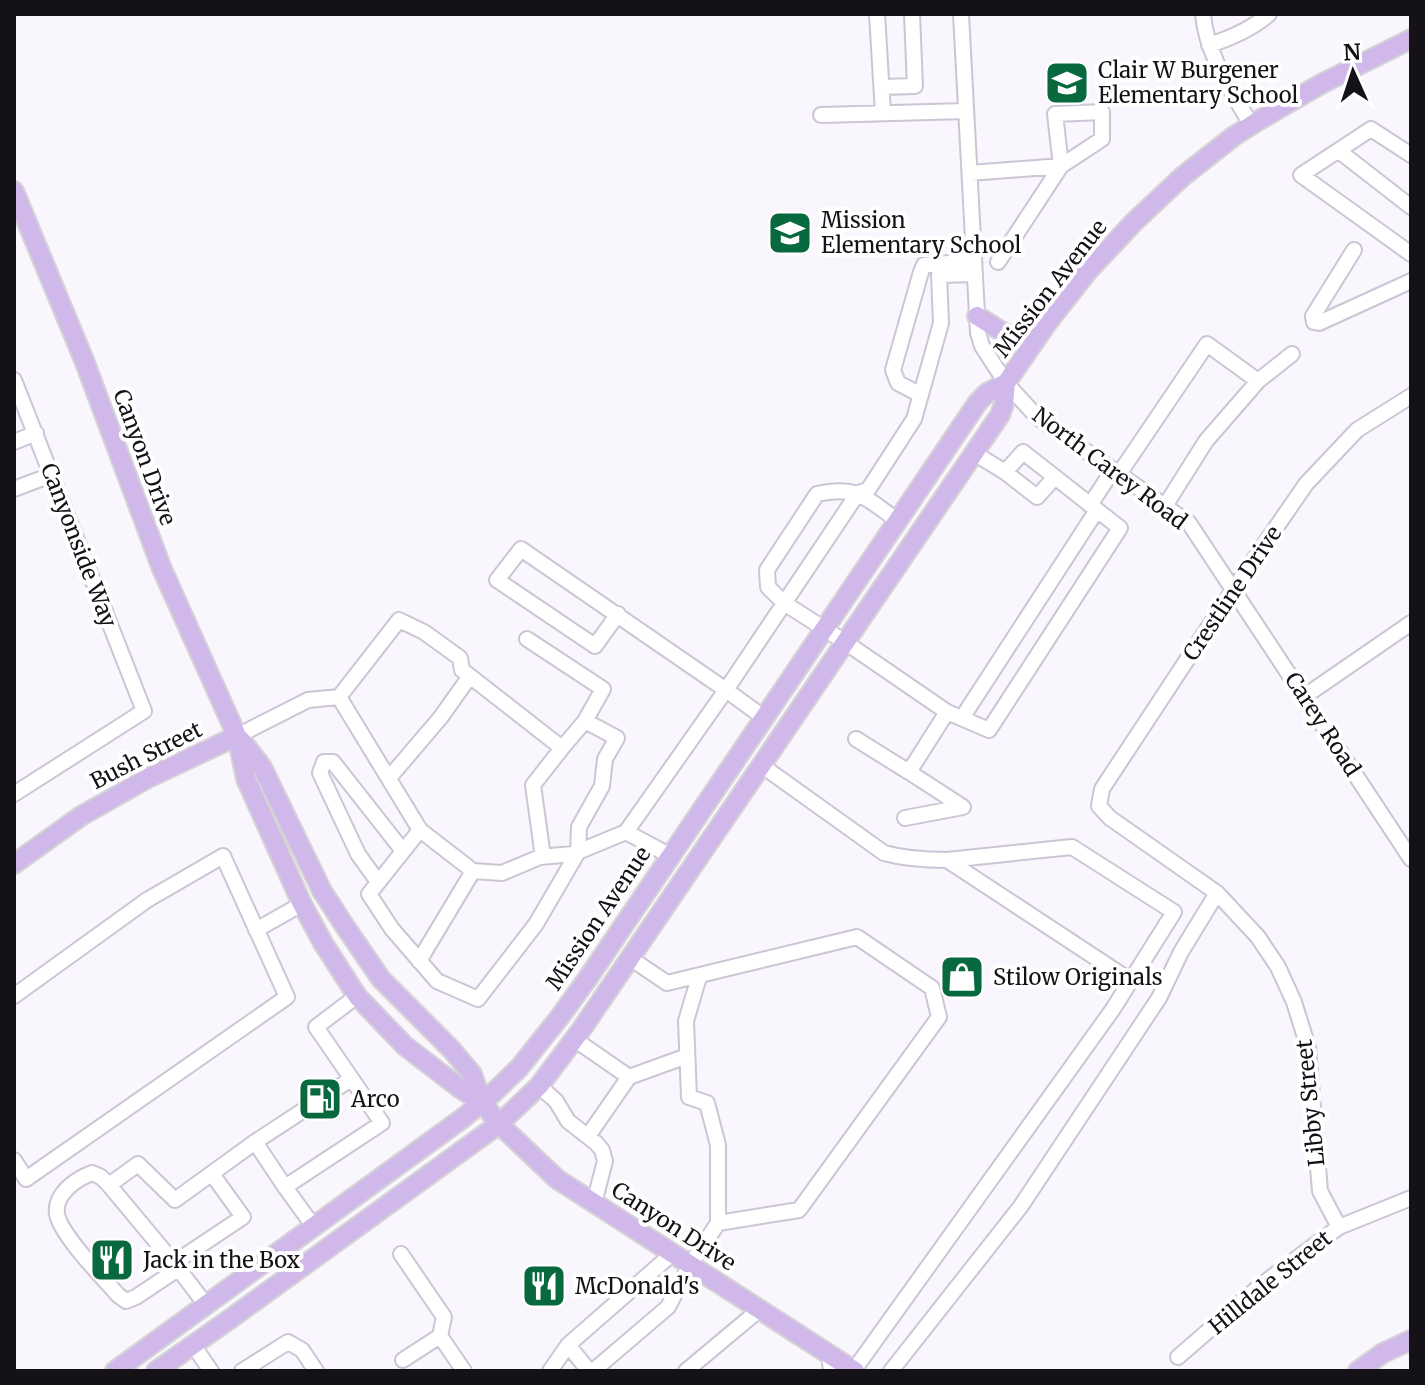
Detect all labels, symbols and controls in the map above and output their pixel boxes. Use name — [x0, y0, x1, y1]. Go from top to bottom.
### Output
north arrow — [1313, 32, 1393, 112]
text: N — [1343, 38, 1362, 66]
place label: Clair W Burgener Elementary School — [1098, 56, 1299, 109]
school or university icon: Clair W Burgener Elementary School — [1043, 59, 1091, 107]
place label: Mission Elementary School — [821, 206, 1022, 259]
school or university icon: Mission Elementary School — [766, 209, 814, 257]
street label: Mission Avenue — [988, 214, 1112, 362]
street label: Canyon Drive — [107, 385, 183, 529]
street label: North Carey Road — [1027, 401, 1193, 535]
street label: Canyonside Way — [35, 459, 123, 631]
street label: Crestline Drive — [1177, 520, 1287, 666]
street label: Carey Road — [1279, 667, 1367, 781]
street label: Bush Street — [85, 715, 207, 795]
street label: Mission Avenue — [540, 841, 656, 995]
shop icon: Stilow Originals — [938, 953, 986, 1001]
place label: Stilow Originals — [993, 963, 1163, 991]
street label: Libby Street — [1289, 1038, 1331, 1168]
fuel station icon: Arco — [296, 1075, 344, 1123]
place label: Arco — [350, 1085, 400, 1113]
street label: Canyon Drive — [607, 1175, 741, 1277]
street label: Hilldale Street — [1203, 1224, 1337, 1340]
restaurant icon: Jack in the Box — [88, 1236, 136, 1284]
place label: Jack in the Box — [142, 1246, 300, 1274]
restaurant icon: McDonald's — [520, 1262, 568, 1310]
place label: McDonald's — [575, 1272, 699, 1300]

